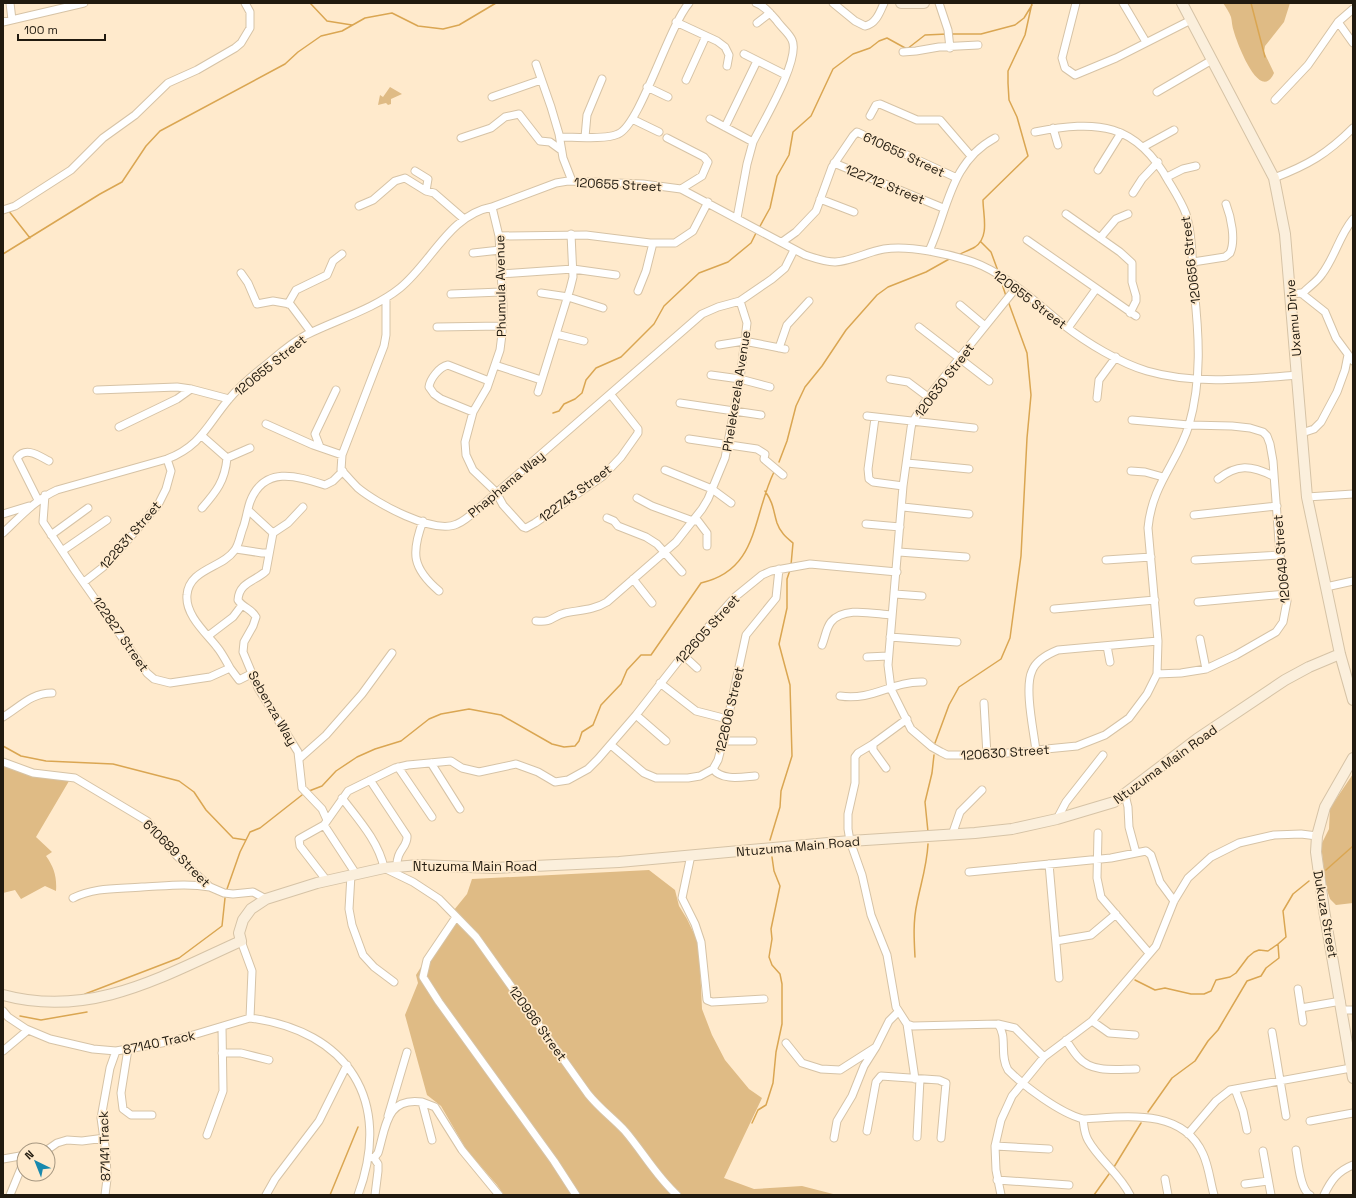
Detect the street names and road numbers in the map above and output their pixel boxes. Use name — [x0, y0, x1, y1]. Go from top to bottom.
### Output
street label: 610655 Street — [860, 128, 947, 181]
street label: 122712 Street — [842, 161, 927, 208]
street label: 120655 Street — [573, 174, 662, 195]
street label: 120656 Street — [1177, 215, 1204, 305]
street label: Phumula Avenue — [491, 235, 510, 337]
street label: 120655 Street — [989, 266, 1070, 333]
street label: Uxamu Drive — [1282, 279, 1305, 357]
street label: Phelekezela Avenue — [719, 329, 754, 453]
street label: 120655 Street — [231, 331, 310, 400]
street label: 120630 Street — [911, 340, 978, 421]
street label: Phaphama Way — [464, 447, 548, 522]
street label: 122743 Street — [536, 461, 615, 526]
street label: 122831 Street — [96, 498, 165, 573]
street label: 120649 Street — [1269, 514, 1294, 604]
street label: 122605 Street — [672, 591, 743, 668]
street label: 122827 Street — [89, 594, 153, 675]
street label: 122606 Street — [711, 665, 748, 755]
street label: Sebenza Way — [244, 668, 301, 749]
street label: Ntuzuma Main Road — [1110, 721, 1221, 808]
street label: 120630 Street — [960, 741, 1050, 764]
street label: 610689 Street — [139, 816, 214, 891]
street label: Ntuzuma Main Road — [735, 833, 861, 860]
street label: Ntuzuma Main Road — [413, 858, 537, 875]
street label: Dukuza Street — [1309, 869, 1342, 959]
street label: 120986 Street — [505, 982, 571, 1064]
street label: 87140 Track — [121, 1027, 197, 1058]
street label: 87141 Track — [95, 1111, 114, 1181]

